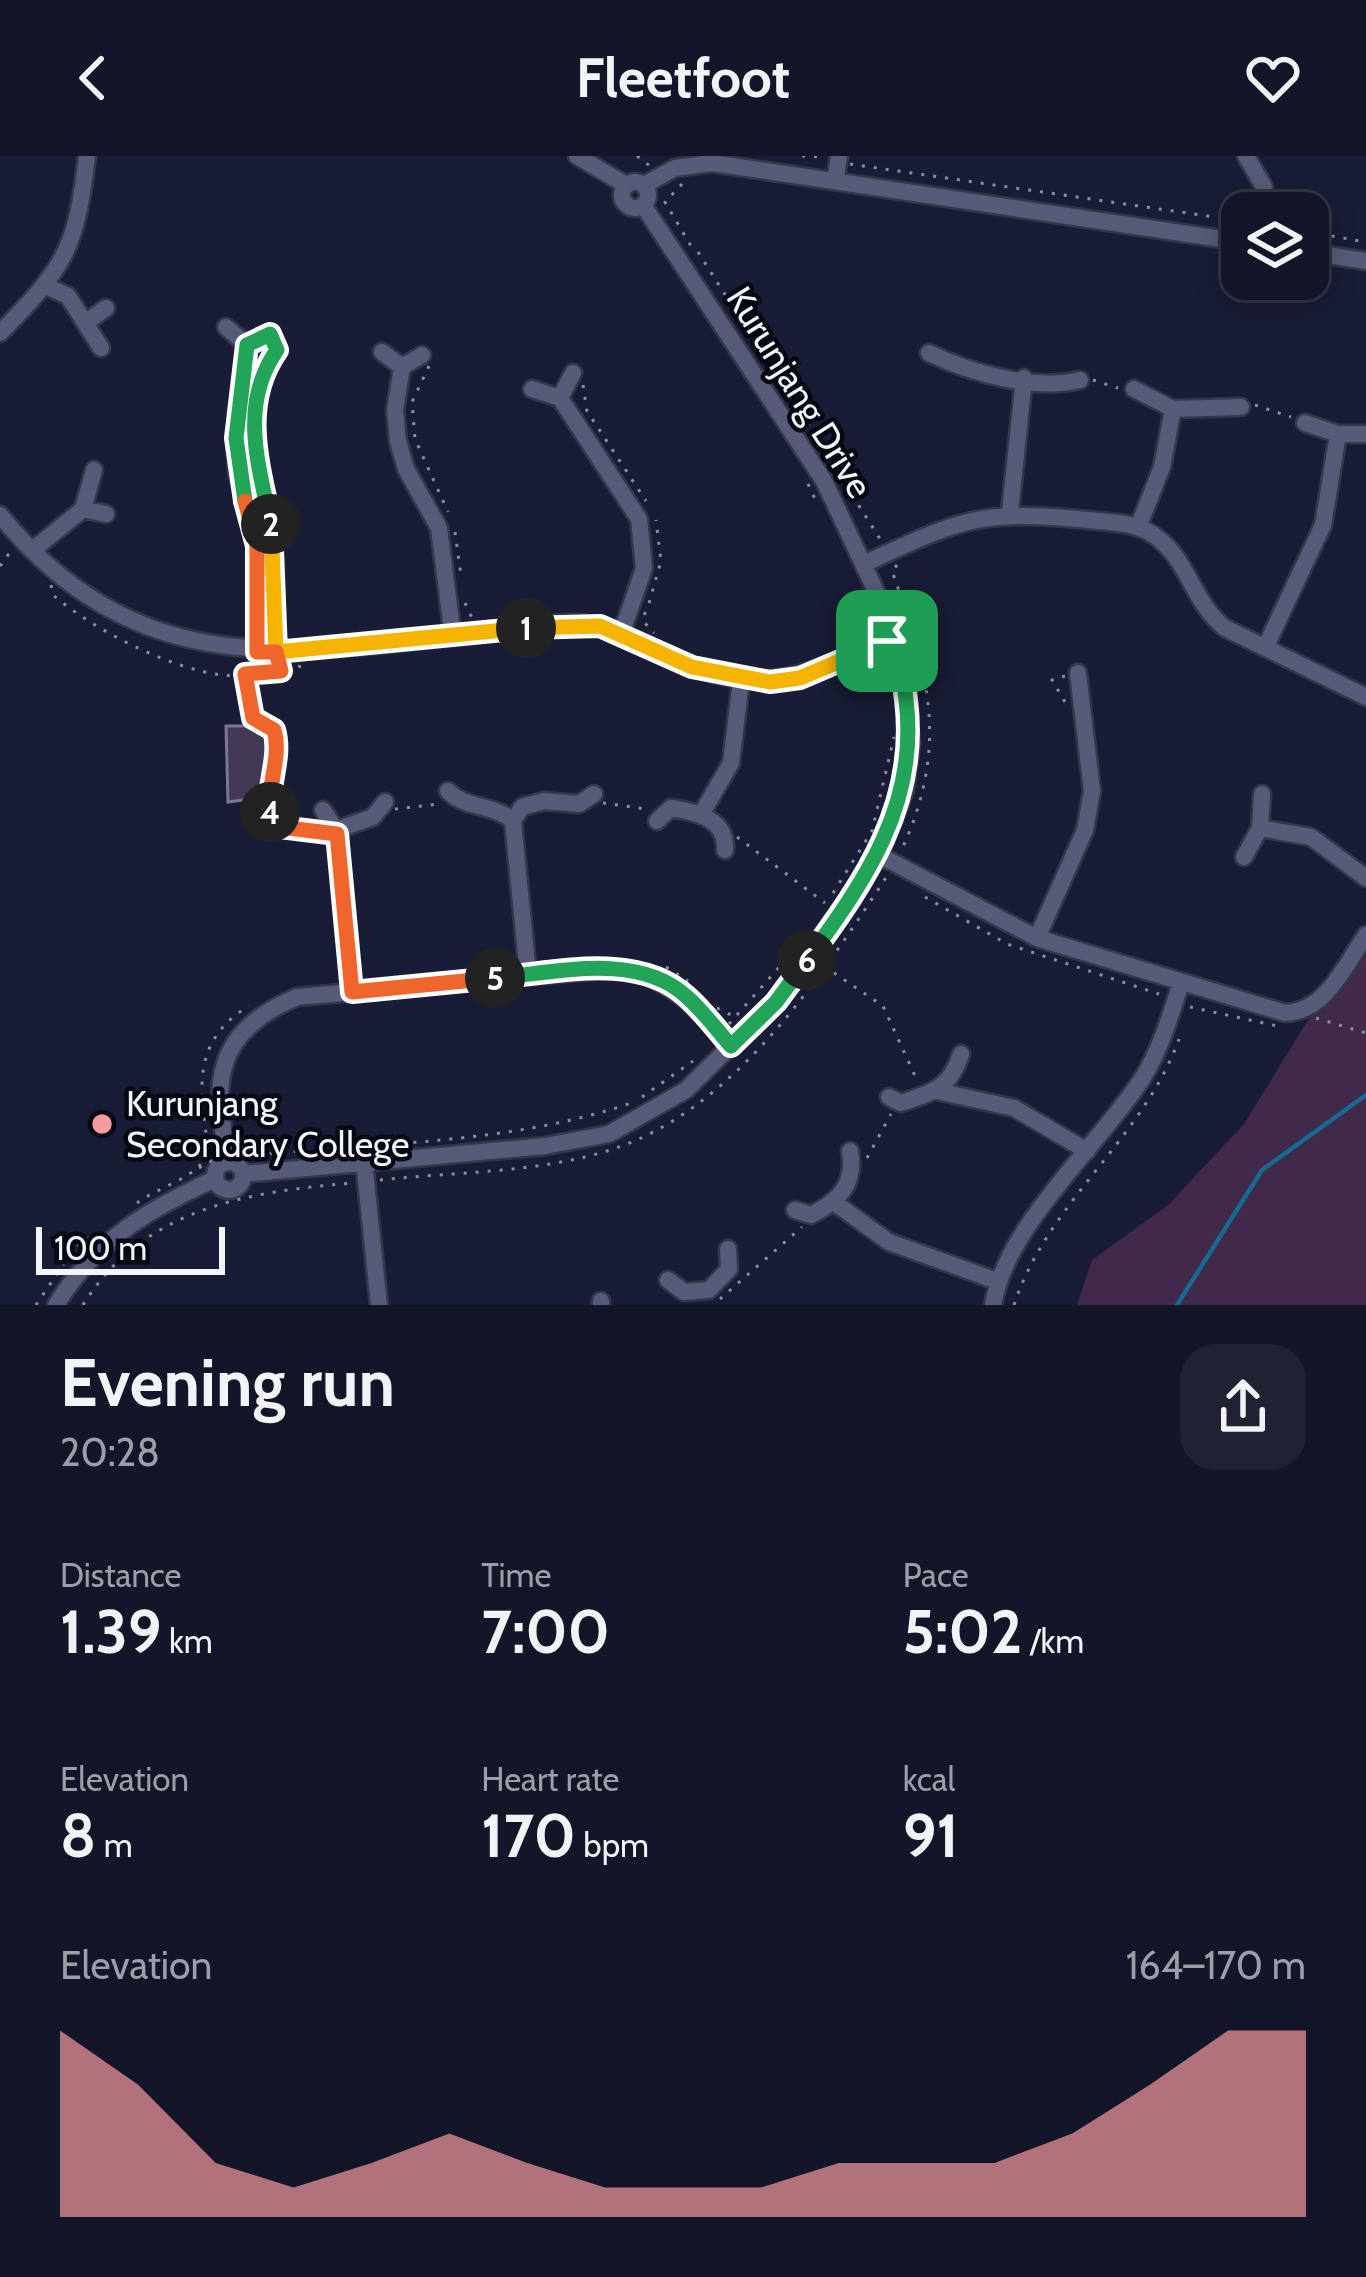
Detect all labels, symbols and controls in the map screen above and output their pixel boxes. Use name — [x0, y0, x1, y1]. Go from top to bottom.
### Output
icon: back — [60, 45, 126, 111]
text: Fleetfoot — [576, 45, 790, 111]
icon: heart — [1240, 45, 1306, 111]
map controls — [1221, 192, 1329, 300]
button: layers — [1221, 192, 1329, 300]
street label: Kurunjang Drive — [718, 278, 882, 506]
pin: 2 — [241, 494, 301, 554]
text: 2 — [262, 504, 280, 544]
pin — [836, 590, 938, 692]
pin: 1 — [496, 598, 556, 658]
text: 1 — [520, 608, 532, 648]
icon: arrive — [854, 608, 920, 674]
pin: 4 — [240, 782, 300, 842]
text: 4 — [260, 792, 280, 832]
pin: 6 — [777, 930, 837, 990]
text: 6 — [798, 940, 816, 980]
pin: 5 — [465, 948, 525, 1008]
text: 5 — [486, 958, 504, 998]
place label: Kurunjang Secondary College — [126, 1081, 409, 1166]
marker: Kurunjang Secondary College — [89, 1111, 115, 1137]
scale bar — [36, 1221, 225, 1274]
text: 100 m — [54, 1228, 147, 1268]
text: Evening run — [60, 1342, 395, 1423]
button: share — [1180, 1344, 1306, 1470]
text: 20:28 — [60, 1428, 160, 1476]
text: Distance — [60, 1555, 181, 1595]
text: Time — [481, 1555, 551, 1595]
text: Pace — [903, 1555, 969, 1595]
text: 1.39 — [60, 1595, 162, 1668]
text: 7:00 — [481, 1595, 610, 1668]
text: 5:02 — [903, 1595, 1022, 1668]
text: km — [162, 1621, 213, 1661]
text: /km — [1022, 1621, 1084, 1661]
text: Elevation — [60, 1759, 189, 1799]
text: Heart rate — [481, 1759, 619, 1799]
text: kcal — [903, 1759, 955, 1799]
text: 8 — [60, 1799, 96, 1872]
text: 170 — [481, 1799, 576, 1872]
text: 91 — [903, 1799, 959, 1872]
text: m — [96, 1825, 133, 1865]
text: bpm — [576, 1825, 649, 1865]
text: Elevation — [60, 1941, 212, 1989]
text: 164–170 m — [1126, 1941, 1306, 1989]

